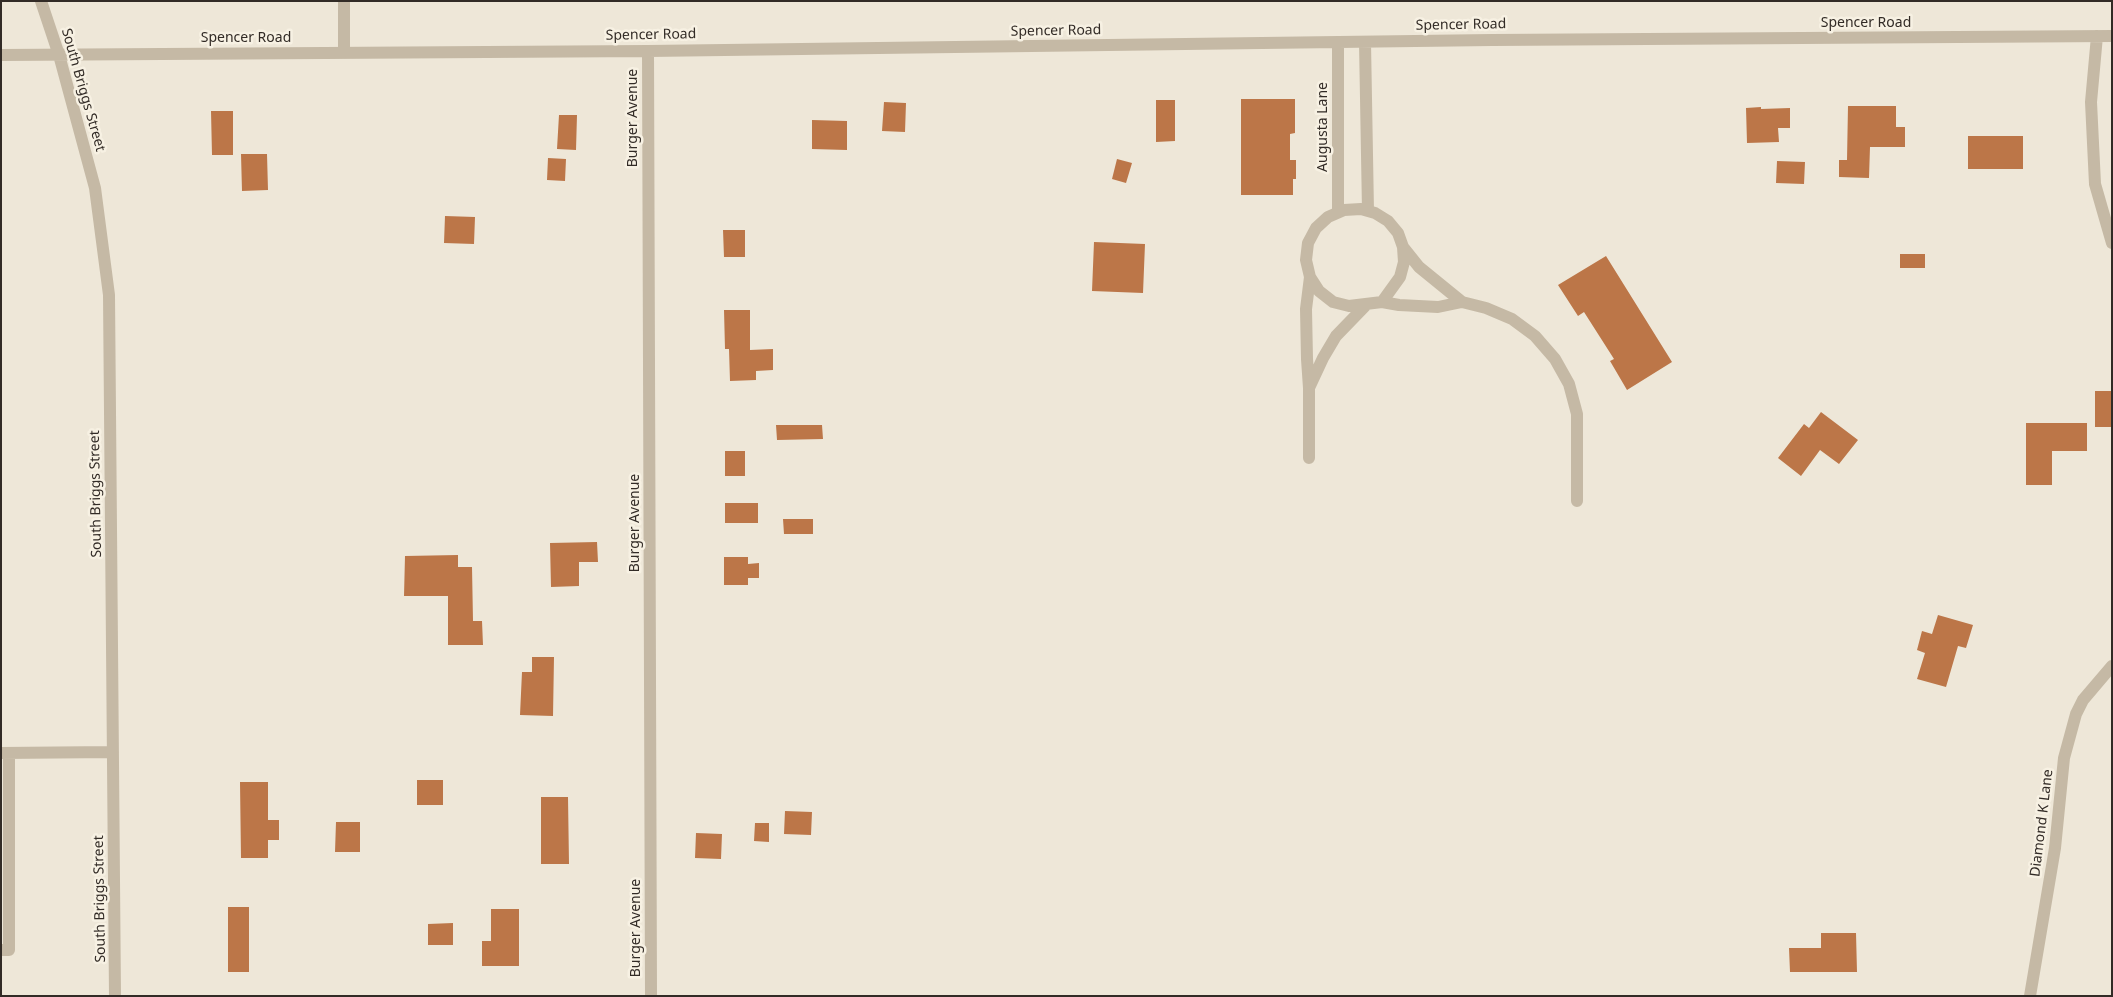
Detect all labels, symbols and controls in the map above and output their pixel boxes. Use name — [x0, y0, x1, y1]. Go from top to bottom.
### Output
street label: Spencer Road — [1821, 15, 1911, 31]
street label: Spencer Road — [1416, 16, 1506, 34]
street label: Spencer Road — [1011, 22, 1101, 40]
street label: South Briggs Street — [57, 26, 109, 154]
street label: Spencer Road — [606, 26, 696, 44]
street label: Spencer Road — [201, 30, 291, 46]
street label: Burger Avenue — [625, 69, 641, 167]
street label: Augusta Lane — [1315, 82, 1331, 172]
street label: South Briggs Street — [86, 430, 106, 558]
street label: Burger Avenue — [627, 474, 643, 572]
street label: Diamond K Lane — [2027, 768, 2057, 878]
street label: South Briggs Street — [90, 835, 110, 963]
street label: Burger Avenue — [628, 879, 644, 977]

